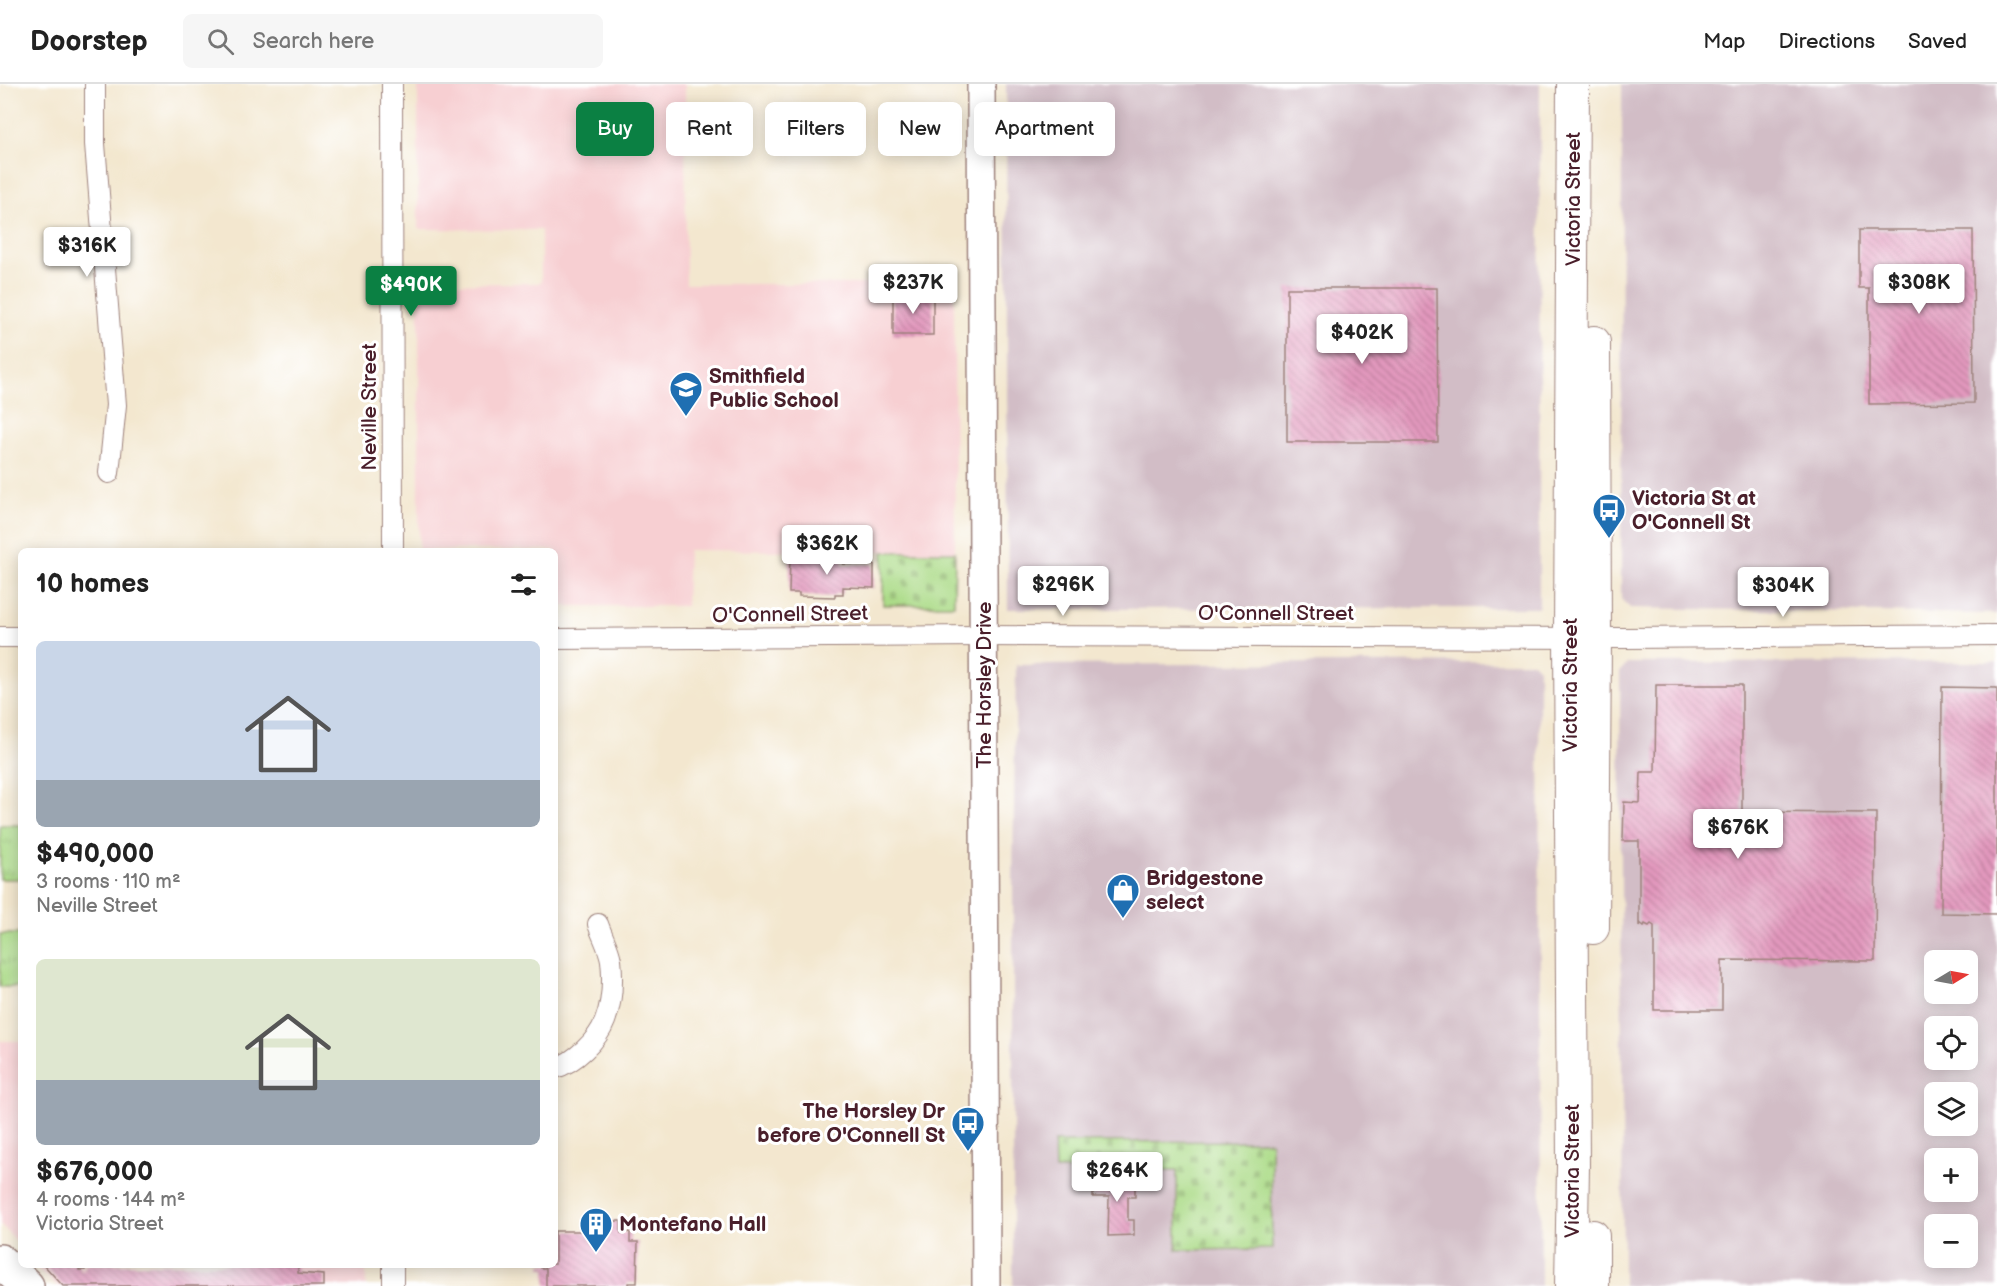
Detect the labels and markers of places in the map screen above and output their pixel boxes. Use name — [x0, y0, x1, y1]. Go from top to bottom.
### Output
pin: $316K — [45, 227, 129, 278]
pin: $237K — [871, 264, 955, 315]
pin: $308K — [1877, 264, 1961, 315]
pin: $490K — [369, 266, 453, 317]
pin: $402K — [1320, 314, 1404, 365]
place label: Smithfield Public School — [709, 364, 839, 413]
school or university icon: Smithfield Public School — [668, 370, 704, 417]
place label: Victoria St at O'Connell St — [1632, 486, 1756, 535]
bus stop icon: Victoria St at O'Connell St — [1591, 492, 1627, 539]
pin: $362K — [785, 525, 869, 576]
pin: $296K — [1021, 566, 1105, 617]
pin: $304K — [1741, 567, 1825, 618]
pin: $676K — [1696, 809, 1780, 860]
place label: Bridgestone select — [1146, 866, 1263, 915]
shop icon: Bridgestone select — [1105, 872, 1141, 919]
place label: The Horsley Dr before O'Connell St — [757, 1099, 946, 1148]
bus stop icon: The Horsley Dr before O'Connell St — [950, 1105, 986, 1152]
pin: $264K — [1075, 1152, 1159, 1203]
building icon: Montefano Hall — [578, 1206, 614, 1253]
place label: Montefano Hall — [619, 1212, 766, 1237]

